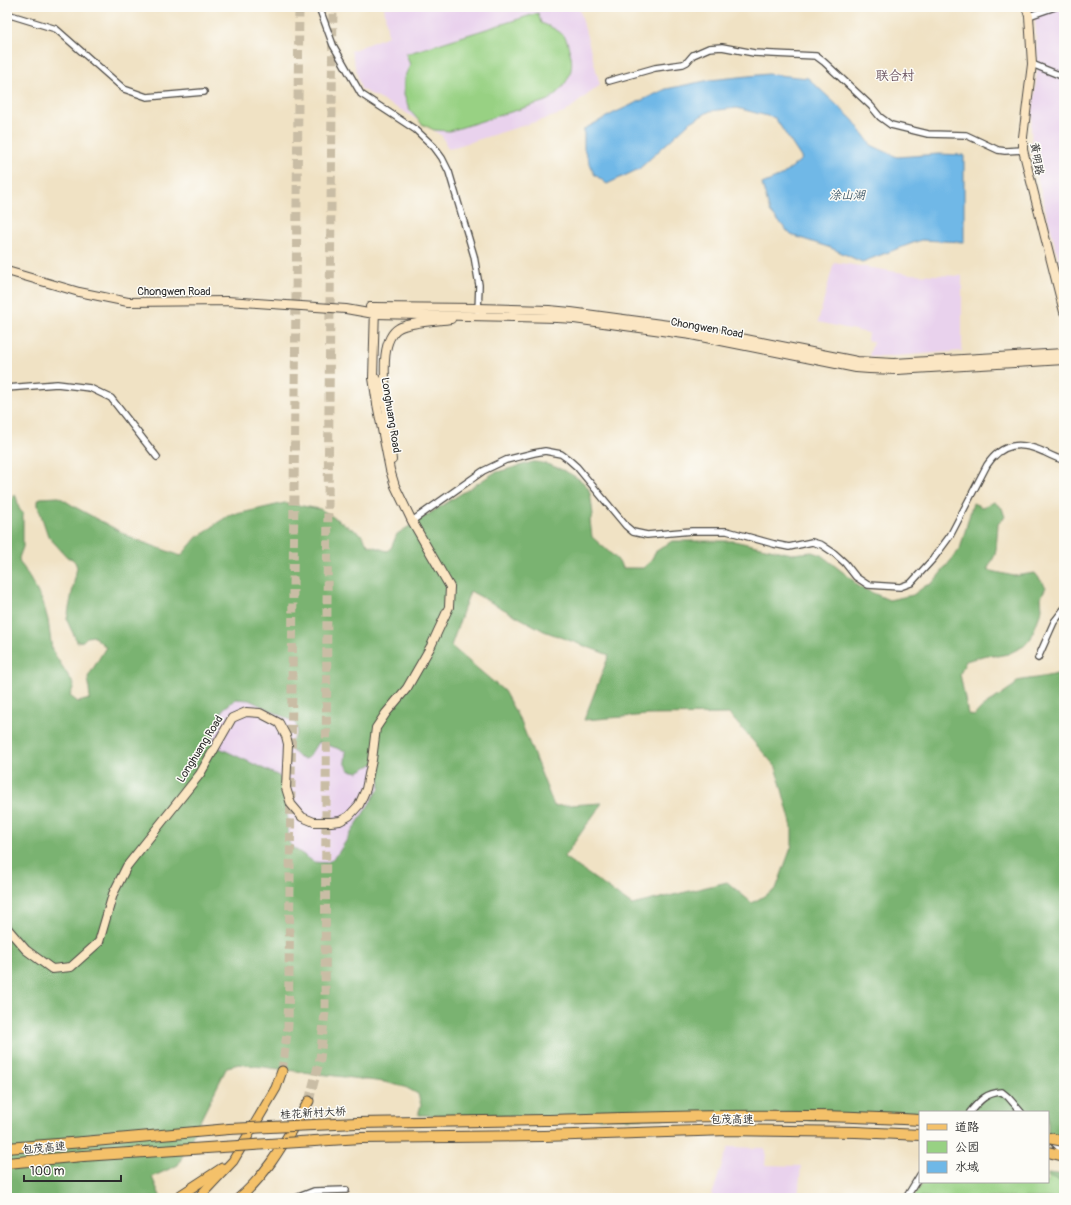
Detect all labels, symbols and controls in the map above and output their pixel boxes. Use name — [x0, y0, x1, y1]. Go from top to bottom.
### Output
district label: 联合村 — [875, 68, 915, 84]
street label: 黄明路 — [1028, 142, 1046, 176]
water label: 涂山湖 — [829, 188, 866, 203]
street label: Chongwen Road — [137, 285, 211, 298]
street label: Chongwen Road — [670, 315, 744, 341]
street label: Longhuang Road — [379, 376, 403, 454]
street label: Longhuang Road — [174, 713, 226, 785]
street label: 桂花新村大桥 — [280, 1105, 346, 1121]
legend — [919, 1111, 1049, 1183]
street label: 包茂高速 — [710, 1113, 754, 1126]
text: 道路 — [955, 1120, 979, 1135]
street label: 包茂高速 — [22, 1140, 66, 1156]
text: 公园 — [955, 1140, 979, 1155]
scale bar — [24, 1157, 121, 1183]
text: 水域 — [955, 1160, 979, 1175]
text: 100 m — [30, 1164, 65, 1179]

